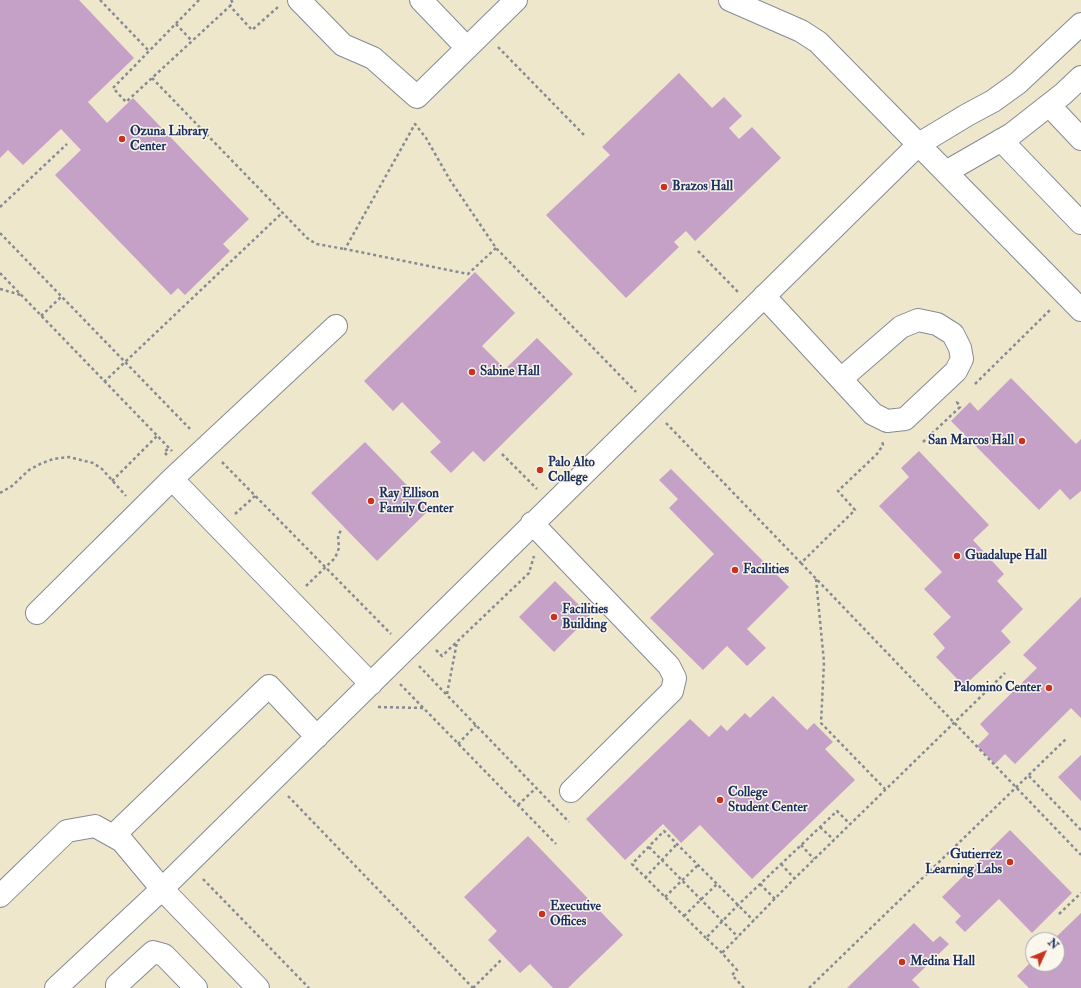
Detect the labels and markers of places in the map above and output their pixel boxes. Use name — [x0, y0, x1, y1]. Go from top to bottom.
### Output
place label: Ozuna Library Center — [130, 124, 208, 155]
marker: Ozuna Library Center — [117, 134, 127, 144]
place label: Brazos Hall — [672, 179, 733, 195]
marker: Brazos Hall — [659, 182, 669, 192]
place label: Sabine Hall — [480, 364, 540, 380]
marker: Sabine Hall — [467, 367, 477, 377]
place label: San Marcos Hall — [928, 433, 1014, 449]
marker: San Marcos Hall — [1017, 436, 1027, 446]
place label: Palo Alto College — [548, 455, 595, 486]
marker: Palo Alto College — [535, 465, 545, 475]
place label: Ray Ellison Family Center — [379, 486, 454, 517]
marker: Ray Ellison Family Center — [366, 496, 376, 506]
place label: Guadalupe Hall — [965, 548, 1047, 564]
marker: Guadalupe Hall — [952, 551, 962, 561]
place label: Facilities — [743, 562, 789, 578]
marker: Facilities — [730, 565, 740, 575]
place label: Facilities Building — [562, 602, 608, 633]
marker: Facilities Building — [549, 612, 559, 622]
place label: Palomino Center — [954, 680, 1041, 696]
marker: Palomino Center — [1044, 683, 1054, 693]
place label: College Student Center — [728, 785, 808, 816]
marker: College Student Center — [715, 795, 725, 805]
place label: Gutierrez Learning Labs — [925, 847, 1002, 878]
marker: Gutierrez Learning Labs — [1005, 857, 1015, 867]
place label: Executive Offices — [550, 899, 601, 930]
marker: Executive Offices — [537, 909, 547, 919]
place label: Medina Hall — [910, 954, 975, 970]
marker: Medina Hall — [897, 957, 907, 967]

